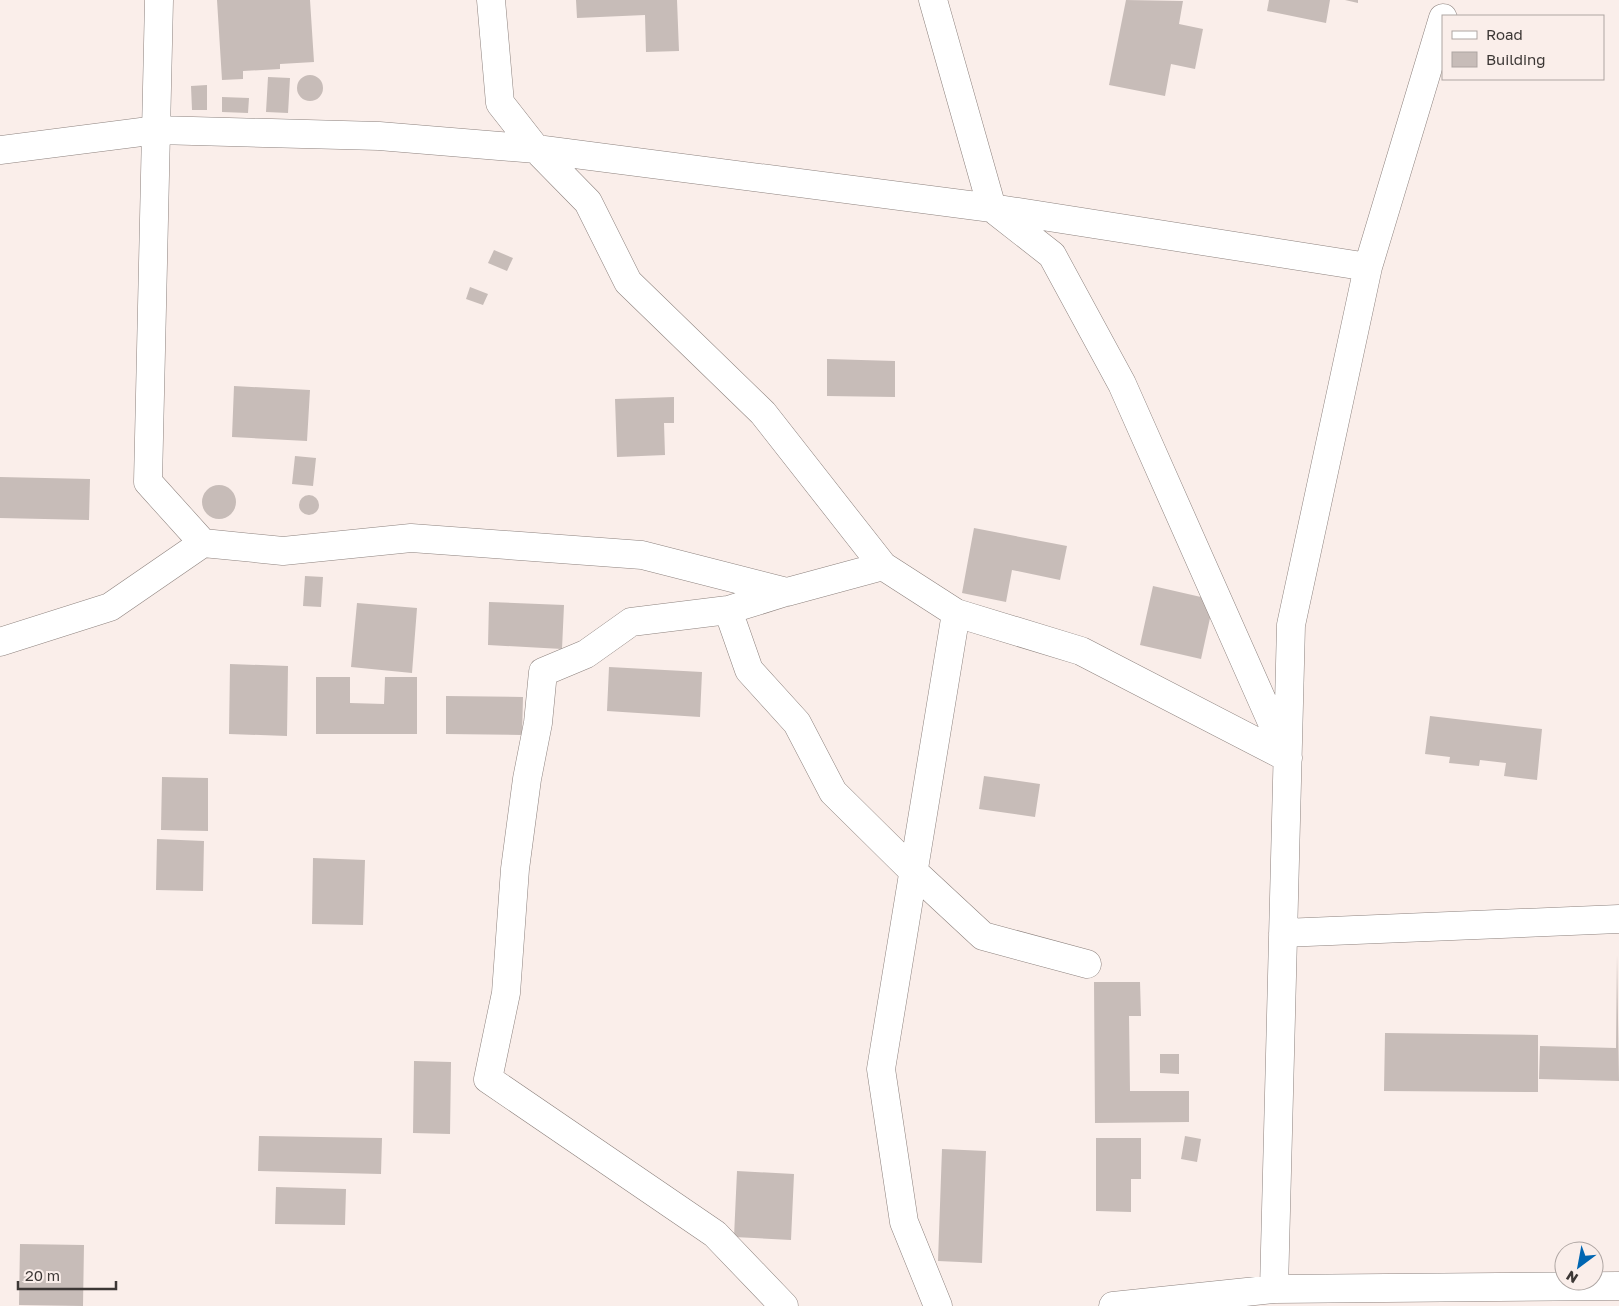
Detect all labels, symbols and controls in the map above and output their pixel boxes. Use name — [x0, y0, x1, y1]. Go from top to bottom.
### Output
legend — [1442, 15, 1604, 80]
text: Road — [1486, 25, 1523, 43]
text: Building — [1486, 50, 1546, 68]
north arrow — [1554, 1241, 1604, 1291]
scale bar — [18, 1258, 115, 1290]
text: 20 m — [25, 1266, 60, 1284]
text: N — [1563, 1267, 1581, 1287]

